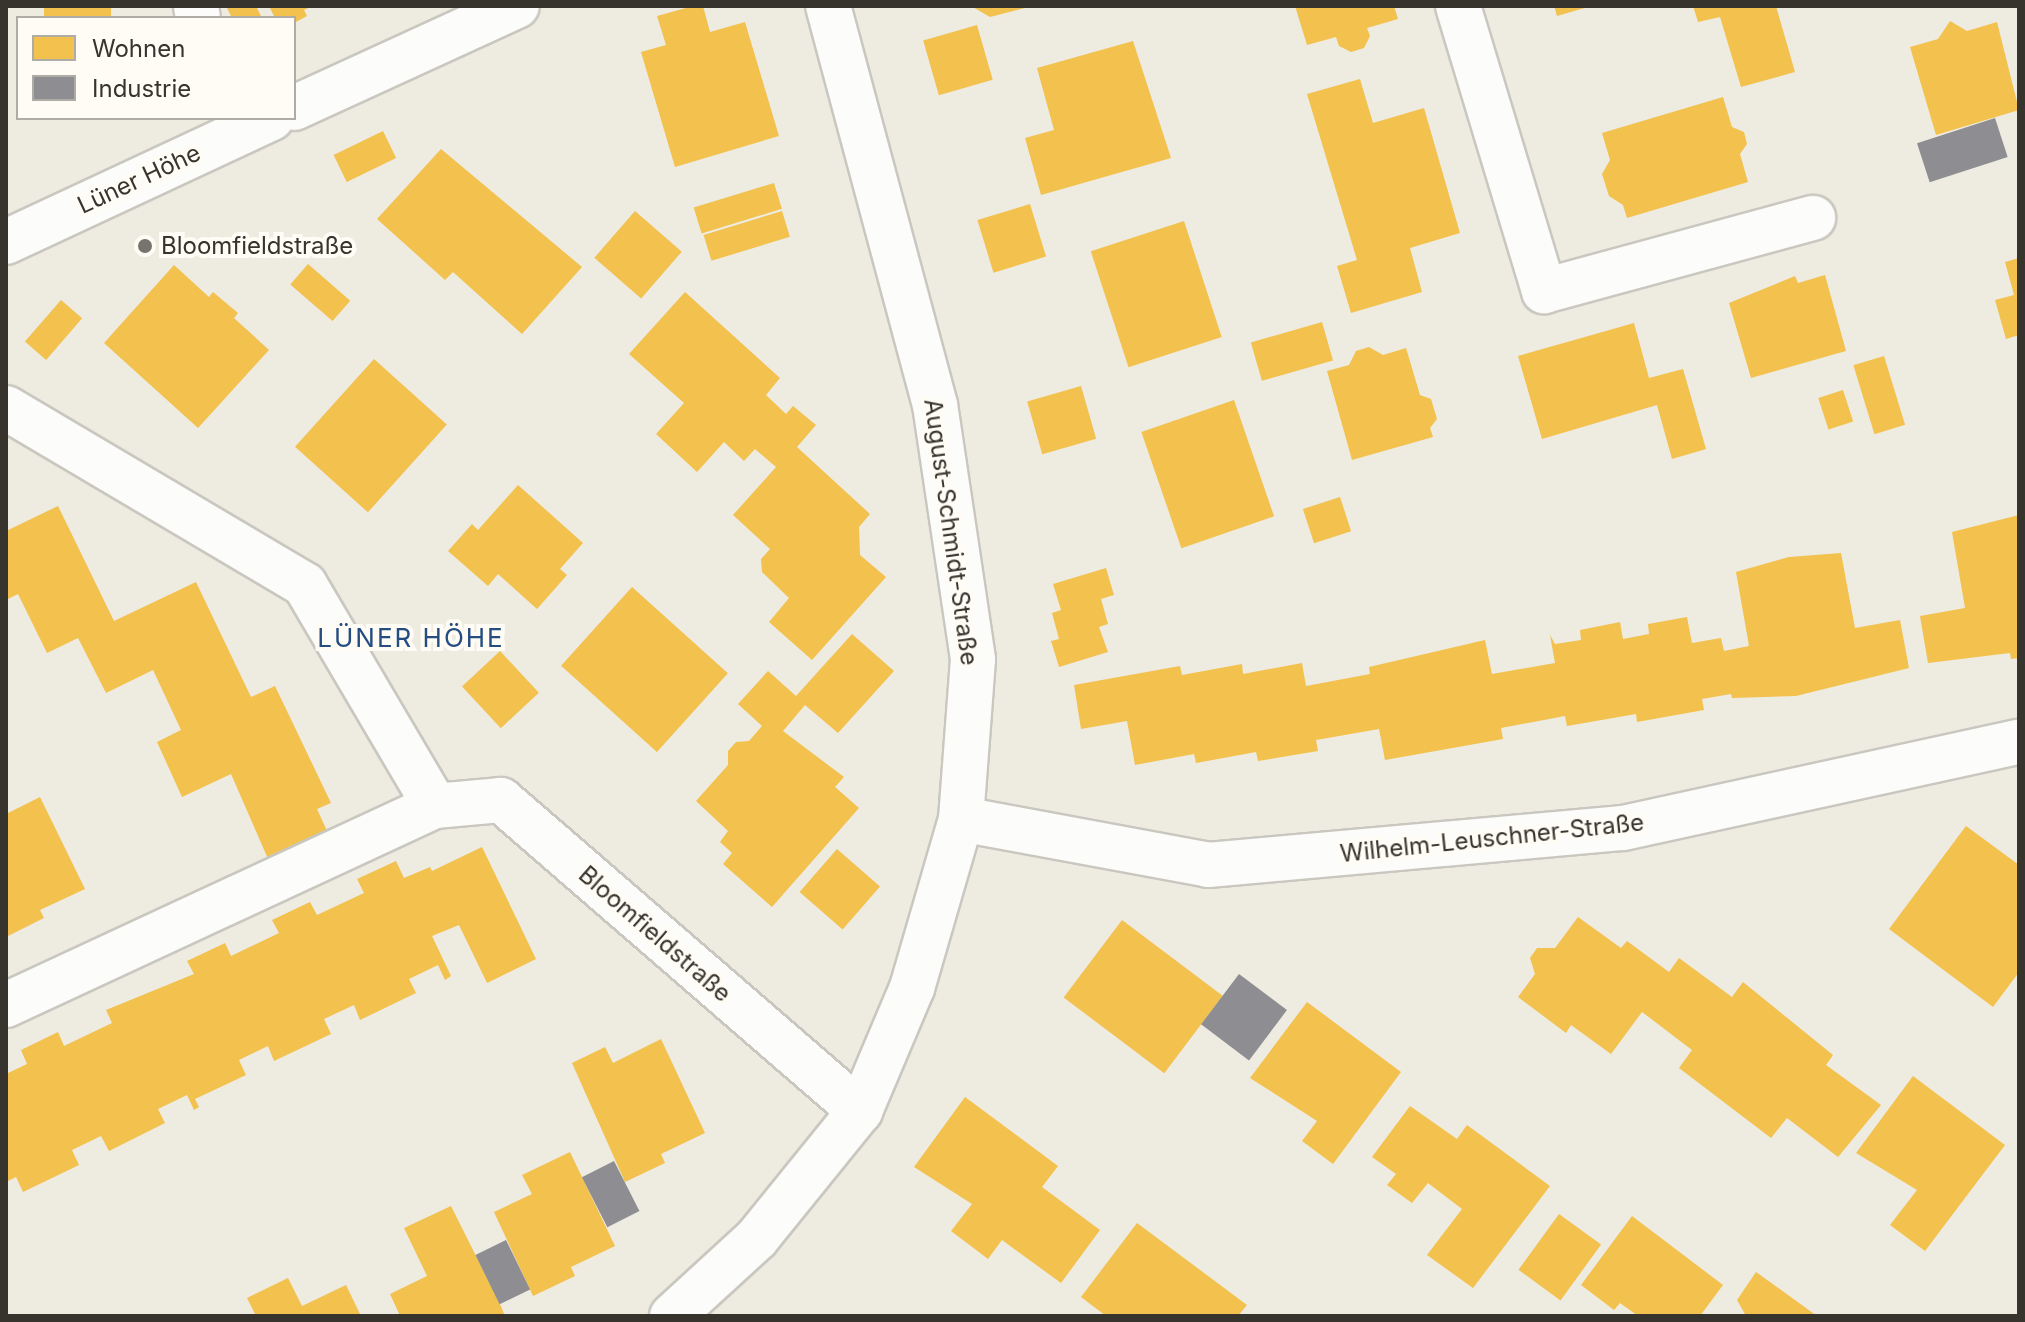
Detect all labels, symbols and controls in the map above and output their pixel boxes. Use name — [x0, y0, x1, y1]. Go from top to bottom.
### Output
legend — [16, 16, 296, 120]
text: Wohnen — [92, 34, 185, 63]
text: Industrie — [92, 74, 191, 103]
street label: Lüner Höhe — [73, 138, 205, 220]
place label: Bloomfieldstraße — [161, 232, 353, 260]
marker: Bloomfieldstraße — [136, 237, 154, 255]
street label: August-Schmidt-Straße — [918, 397, 984, 667]
district label: LÜNER HÖHE — [317, 622, 505, 654]
street label: Wilhelm-Leuschner-Straße — [1339, 808, 1645, 868]
street label: Bloomfieldstraße — [573, 860, 737, 1008]

